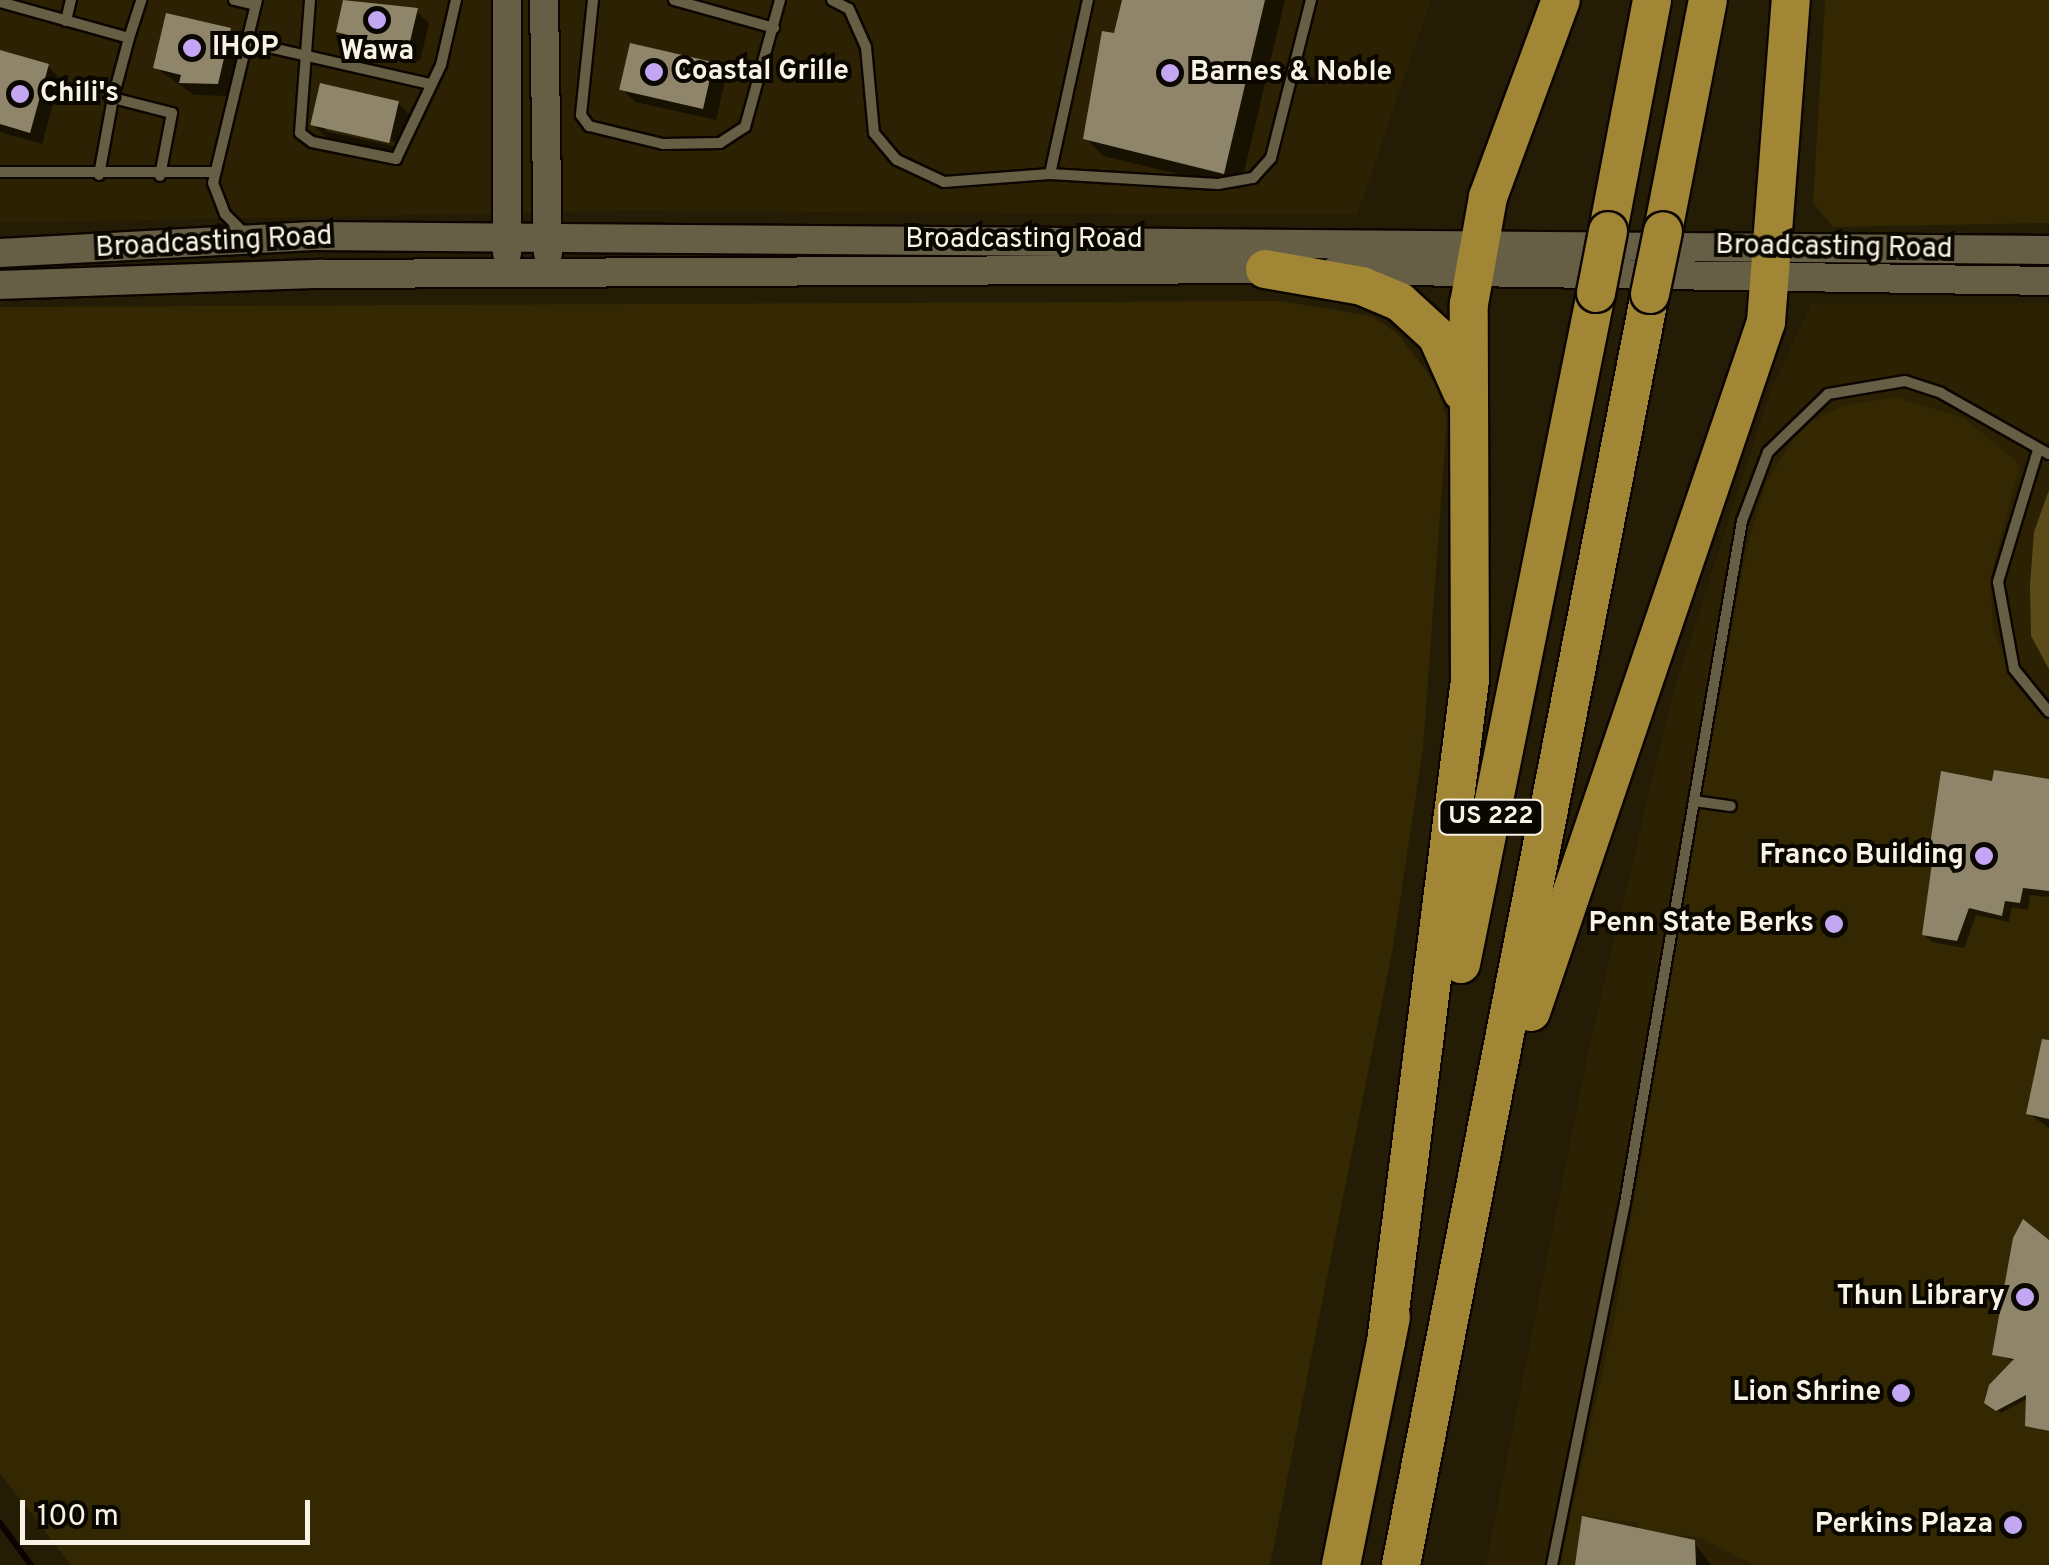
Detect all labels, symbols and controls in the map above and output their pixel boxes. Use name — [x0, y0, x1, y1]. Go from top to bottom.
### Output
marker: Wawa — [366, 9, 388, 31]
place label: IHOP — [212, 31, 278, 65]
place label: Wawa — [340, 35, 414, 69]
marker: IHOP — [181, 37, 203, 59]
place label: Coastal Grille — [674, 55, 849, 89]
place label: Barnes & Noble — [1190, 56, 1392, 90]
marker: Coastal Grille — [643, 61, 665, 83]
marker: Barnes & Noble — [1159, 62, 1181, 84]
place label: Chili's — [40, 77, 119, 111]
marker: Chili's — [9, 83, 31, 105]
street label: Broadcasting Road — [95, 220, 333, 266]
street label: Broadcasting Road — [905, 223, 1143, 257]
street label: Broadcasting Road — [1715, 229, 1953, 267]
road number: US 222 — [1436, 797, 1546, 837]
place label: Franco Building — [1759, 839, 1964, 873]
marker: Franco Building — [1973, 845, 1995, 867]
place label: Penn State Berks — [1589, 907, 1814, 941]
marker: Penn State Berks — [1823, 913, 1845, 935]
place label: Thun Library — [1837, 1280, 2005, 1314]
marker: Thun Library — [2014, 1286, 2036, 1308]
place label: Lion Shrine — [1732, 1376, 1881, 1410]
marker: Lion Shrine — [1890, 1382, 1912, 1404]
scale bar — [25, 1480, 315, 1542]
text: 100 m — [37, 1499, 119, 1536]
place label: Perkins Plaza — [1815, 1508, 1993, 1542]
marker: Perkins Plaza — [2002, 1514, 2024, 1536]

